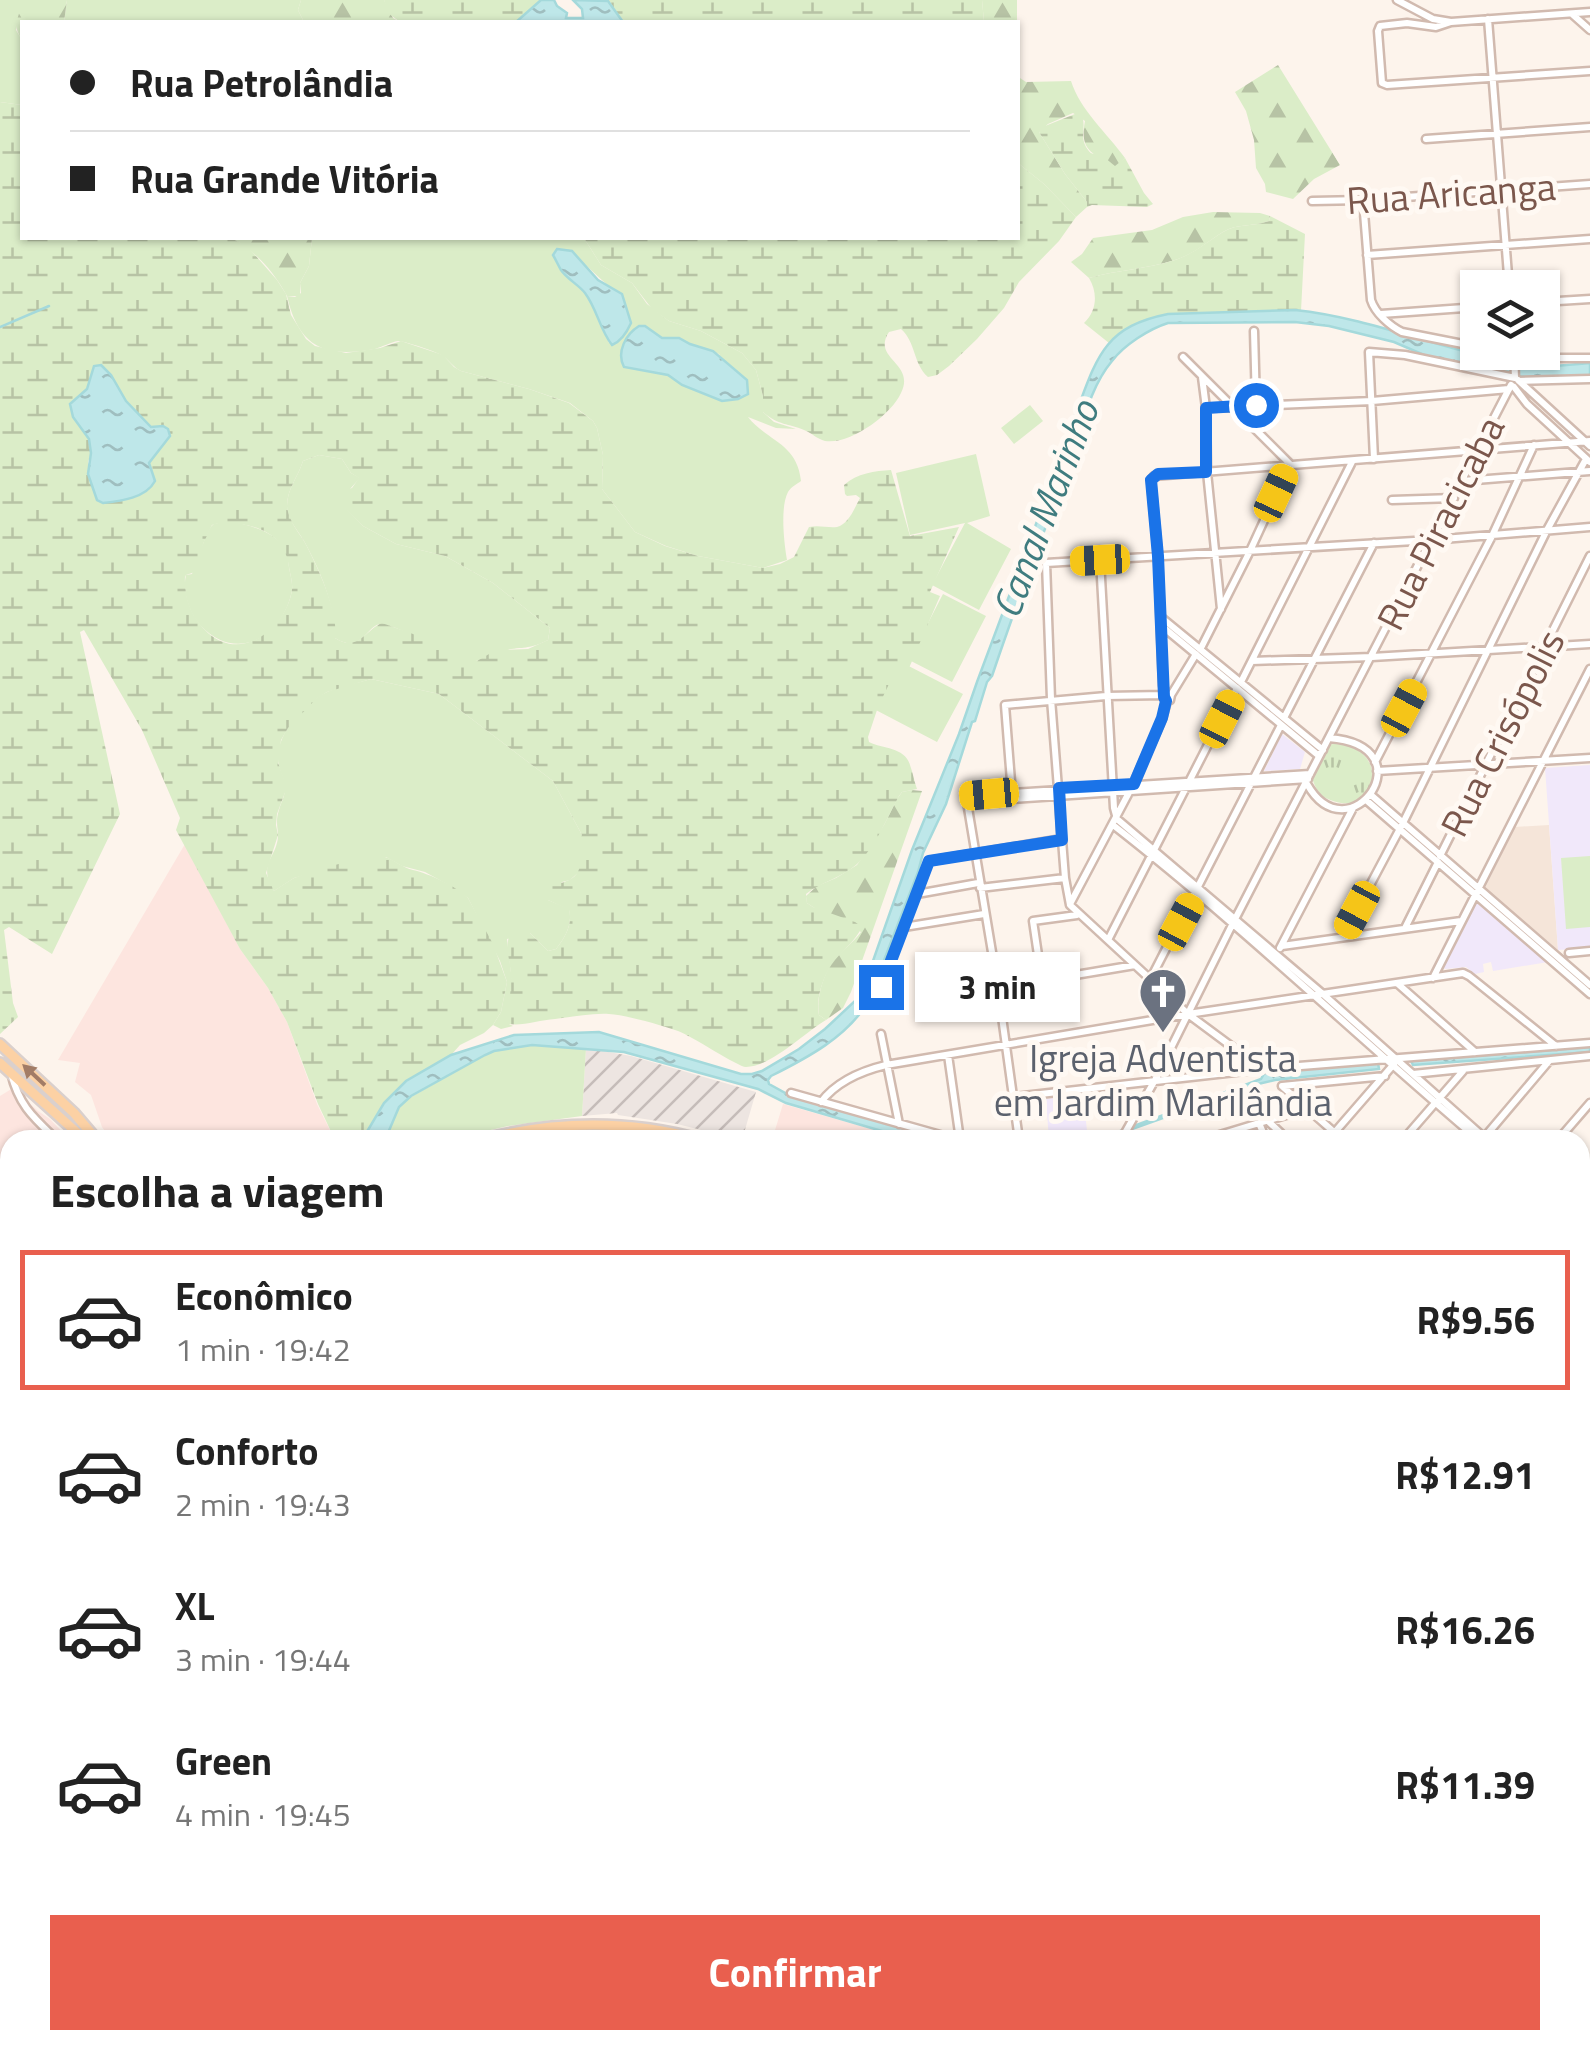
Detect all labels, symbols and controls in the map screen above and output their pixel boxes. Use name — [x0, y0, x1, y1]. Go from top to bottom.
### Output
text: Rua Petrolândia — [130, 54, 393, 112]
text: Rua Grande Vitória — [130, 150, 439, 208]
street label: Rua Aricanga — [1344, 157, 1558, 229]
map controls — [1460, 270, 1560, 370]
button: layers — [1460, 270, 1560, 370]
route start — [1234, 383, 1279, 428]
water label: Canal Marinho — [976, 390, 1115, 627]
street label: Rua Piracicaba — [1361, 406, 1519, 640]
car — [1250, 459, 1302, 527]
car — [1069, 543, 1131, 577]
street label: Rua Crisópolis — [1425, 619, 1579, 847]
car — [1377, 674, 1431, 742]
car — [1195, 685, 1249, 753]
car — [958, 776, 1020, 812]
car — [1330, 876, 1384, 944]
car — [1154, 888, 1208, 956]
callout: 3 min — [916, 952, 1081, 1022]
text: 3 min — [959, 963, 1036, 1011]
route end — [859, 965, 904, 1010]
church icon: Igreja Adventista em Jardim Marilândia — [1137, 966, 1189, 1034]
place label: Igreja Adventista em Jardim Marilândia — [994, 1029, 1332, 1131]
one-way arrow — [22, 1064, 46, 1087]
text: Escolha a viagem — [50, 1156, 385, 1224]
text: Econômico — [175, 1267, 353, 1325]
icon: car — [55, 1275, 145, 1365]
text: R$9.56 — [1417, 1291, 1535, 1349]
text: 1 min · 19:42 — [175, 1325, 351, 1373]
text: Conforto — [175, 1422, 318, 1480]
icon: car — [55, 1430, 145, 1520]
text: R$12.91 — [1395, 1446, 1535, 1504]
text: 2 min · 19:43 — [175, 1480, 351, 1528]
text: XL — [175, 1577, 215, 1635]
icon: car — [55, 1585, 145, 1675]
text: R$16.26 — [1395, 1601, 1535, 1659]
text: 3 min · 19:44 — [175, 1635, 351, 1683]
text: Green — [175, 1732, 272, 1790]
icon: car — [55, 1740, 145, 1830]
text: R$11.39 — [1395, 1756, 1535, 1814]
text: 4 min · 19:45 — [175, 1790, 351, 1838]
button: Confirmar — [50, 1915, 1540, 2030]

